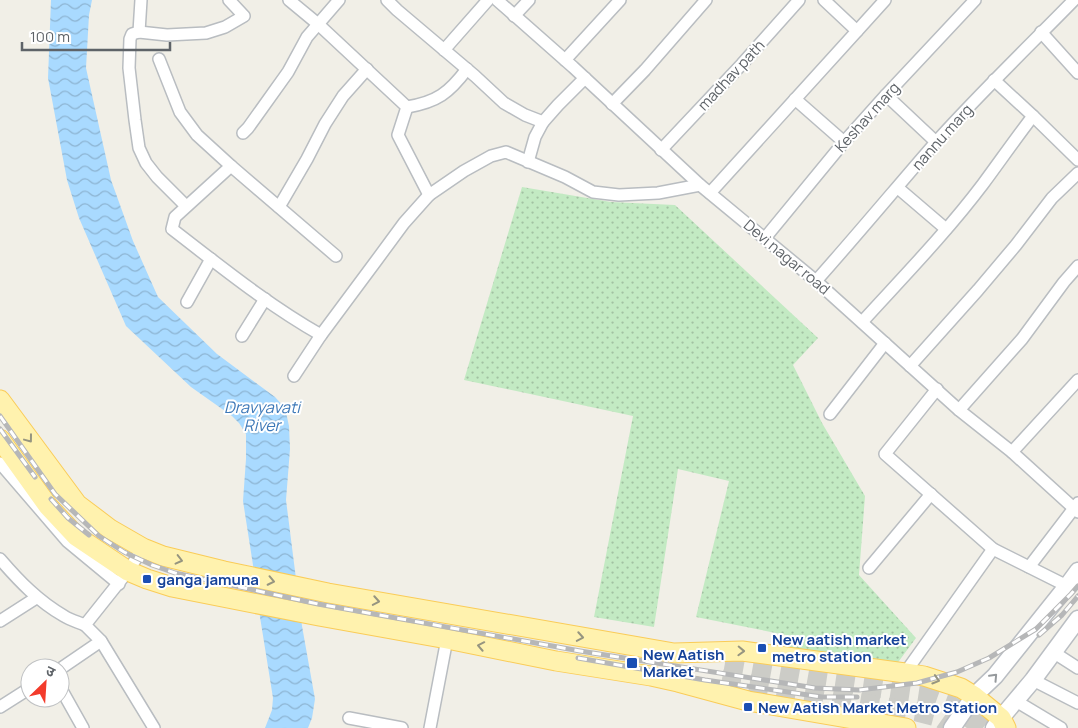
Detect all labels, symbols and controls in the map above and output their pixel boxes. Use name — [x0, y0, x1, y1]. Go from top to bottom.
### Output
scale bar — [22, 20, 170, 52]
text: 100 m — [30, 26, 70, 47]
street label: madhav path — [693, 35, 769, 115]
street label: Keshav marg — [830, 77, 904, 157]
street label: nannu marg — [907, 99, 977, 175]
street label: Devi nagar road — [739, 215, 835, 299]
water label: Dravyavati River — [224, 396, 302, 436]
one-way arrow — [23, 434, 32, 443]
one-way arrow — [174, 554, 182, 564]
place label: ganga jamuna — [157, 569, 259, 590]
marker: ganga jamuna — [141, 573, 153, 585]
one-way arrow — [267, 575, 276, 586]
one-way arrow — [372, 596, 381, 606]
place label: New aatish market metro station — [772, 629, 907, 667]
one-way arrow — [576, 632, 584, 642]
one-way arrow — [477, 642, 486, 652]
marker: New aatish market metro station — [756, 642, 768, 654]
place label: New Aatish Market — [643, 644, 724, 682]
one-way arrow — [737, 646, 745, 657]
marker: New Aatish Market — [625, 656, 639, 670]
north arrow — [20, 658, 70, 708]
text: उ — [43, 660, 59, 681]
one-way arrow — [988, 674, 997, 683]
one-way arrow — [932, 675, 940, 685]
place label: New Aatish Market Metro Station — [758, 697, 997, 718]
marker: New Aatish Market Metro Station — [742, 701, 754, 713]

